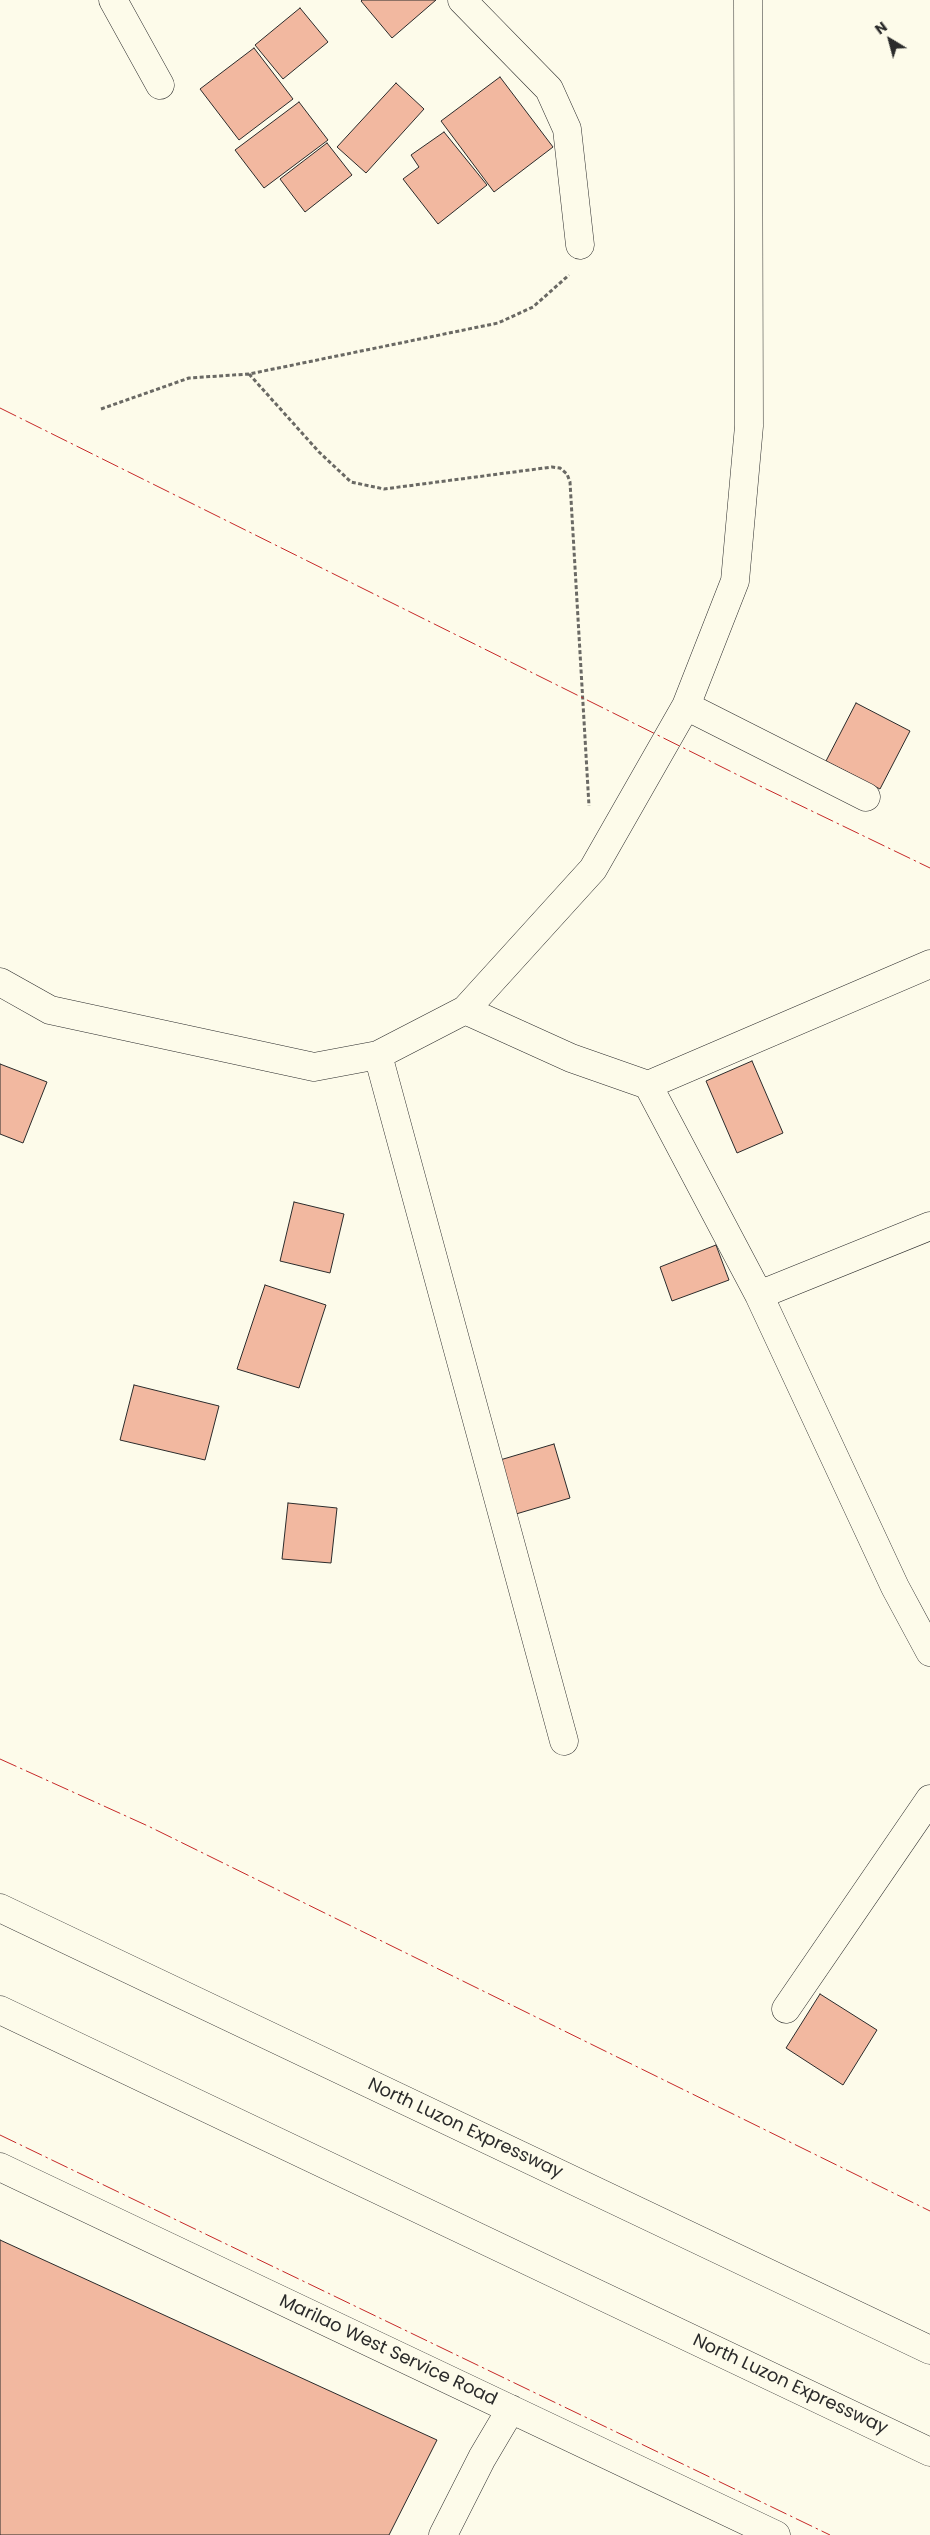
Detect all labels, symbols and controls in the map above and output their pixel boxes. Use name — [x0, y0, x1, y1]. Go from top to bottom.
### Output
north arrow — [865, 15, 915, 65]
text: N — [871, 17, 891, 39]
street label: North Luzon Expressway — [364, 2074, 566, 2184]
street label: Marilao West Service Road — [276, 2291, 500, 2411]
street label: North Luzon Expressway — [689, 2330, 891, 2440]

